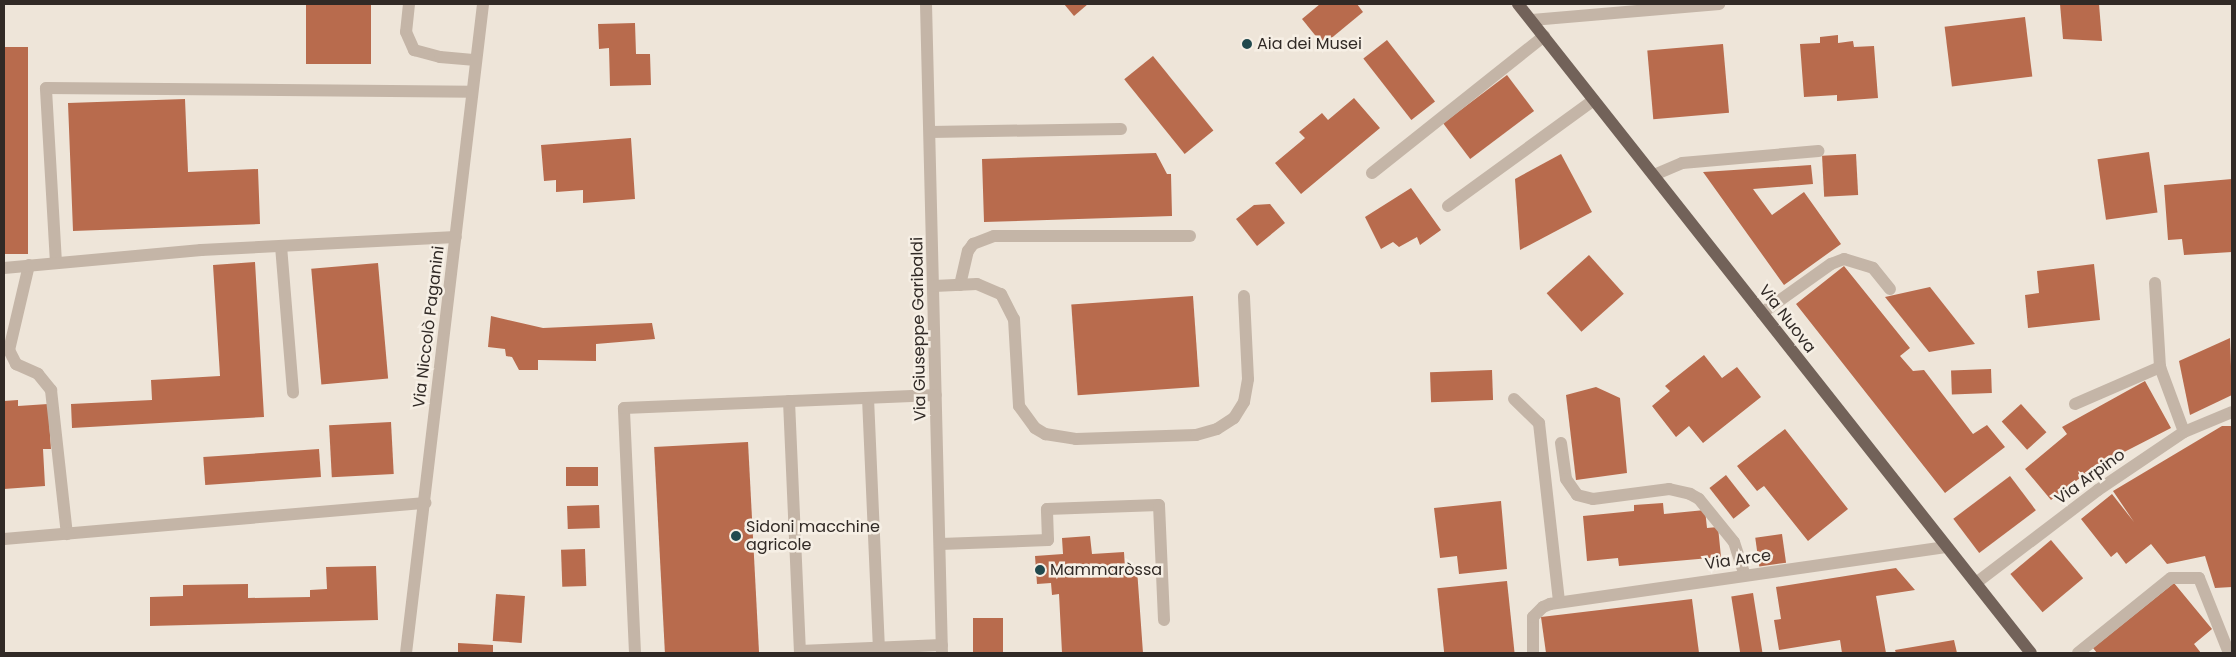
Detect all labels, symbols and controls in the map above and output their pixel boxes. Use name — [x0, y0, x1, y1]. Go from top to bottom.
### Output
place label: Aia dei Musei — [1257, 34, 1362, 54]
marker: Aia dei Musei — [1241, 38, 1253, 50]
street label: Via Giuseppe Garibaldi — [908, 237, 930, 421]
street label: Via Niccolò Paganini — [410, 245, 448, 409]
street label: Via Nuova — [1754, 281, 1820, 357]
street label: Via Arpino — [2051, 445, 2129, 509]
place label: Sidoni macchine agricole — [746, 517, 880, 555]
marker: Sidoni macchine agricole — [730, 530, 742, 542]
street label: Via Arce — [1704, 546, 1772, 574]
place label: Mammaròssa — [1050, 560, 1162, 580]
marker: Mammaròssa — [1034, 564, 1046, 576]

